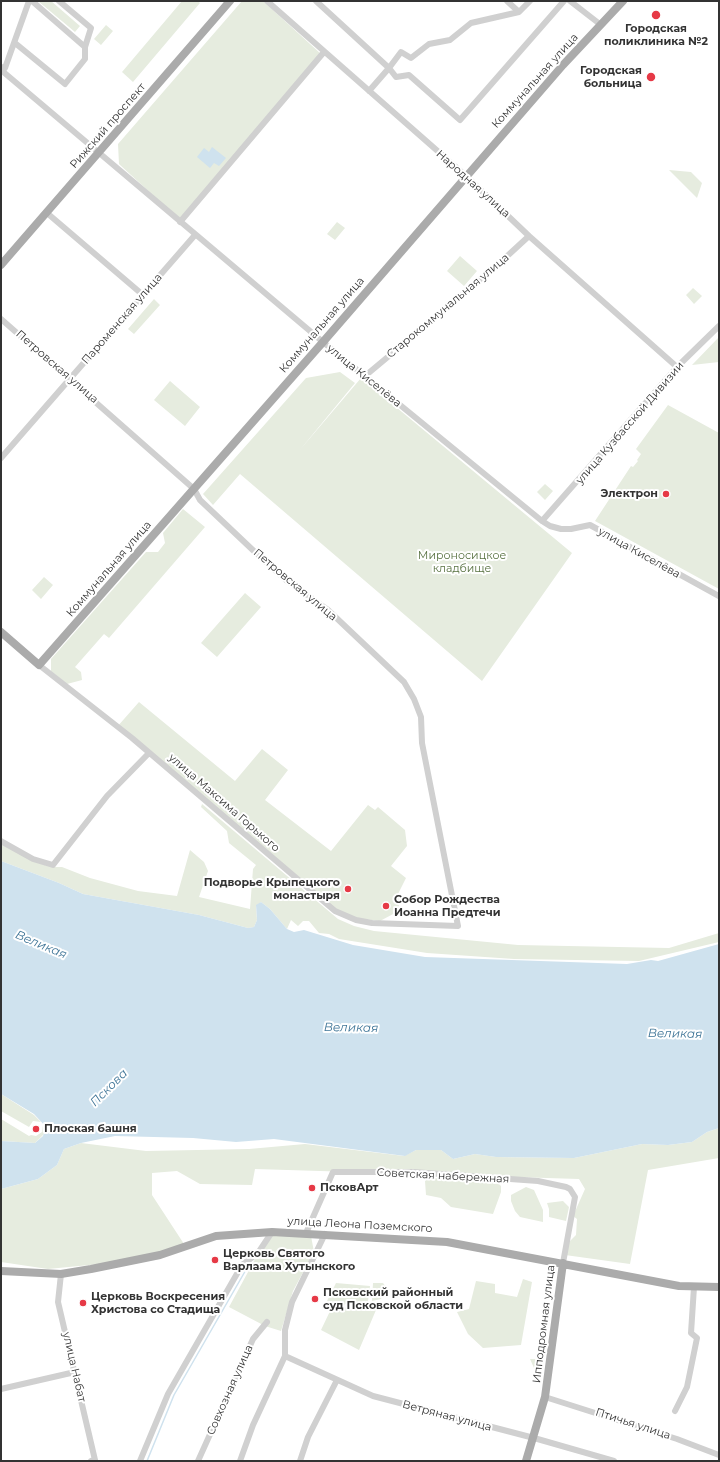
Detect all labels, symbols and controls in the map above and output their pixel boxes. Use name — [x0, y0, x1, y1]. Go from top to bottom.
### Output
marker: Городская поликлиника №2 — [650, 9, 662, 21]
place label: Городская поликлиника №2 — [604, 22, 708, 48]
street label: Коммунальная улица — [489, 31, 581, 131]
place label: Городская больница — [580, 64, 642, 90]
marker: Городская больница — [645, 71, 657, 83]
street label: Рижский проспект — [67, 81, 149, 171]
street label: Народная улица — [433, 147, 513, 221]
street label: Старокоммунальная улица — [384, 251, 512, 361]
street label: Пароменская улица — [79, 271, 165, 367]
street label: Коммунальная улица — [277, 274, 367, 376]
street label: Петровская улица — [13, 328, 101, 406]
street label: улица Киселёва — [324, 342, 404, 410]
street label: улица Кузбасской Дивизии — [573, 359, 687, 487]
place label: Электрон — [601, 487, 658, 501]
marker: Электрон — [661, 489, 671, 499]
street label: Коммунальная улица — [64, 518, 154, 620]
street label: улица Киселёва — [596, 525, 682, 581]
street label: Петровская улица — [251, 546, 339, 624]
park label: Мироносицкое кладбище — [418, 549, 506, 575]
street label: улица Максима Горького — [166, 751, 282, 855]
place label: Подворье Крыпецкого монастыря — [204, 876, 340, 902]
marker: Подворье Крыпецкого монастыря — [343, 884, 353, 894]
place label: Собор Рождества Иоанна Предтечи — [394, 893, 501, 919]
marker: Собор Рождества Иоанна Предтечи — [381, 901, 391, 911]
water label: Великая — [13, 928, 69, 962]
water label: Великая — [324, 1020, 378, 1036]
water label: Великая — [648, 1026, 702, 1042]
water label: Пскова — [87, 1066, 131, 1110]
place label: Плоская башня — [44, 1122, 137, 1136]
marker: Плоская башня — [31, 1124, 41, 1134]
street label: Советская набережная — [376, 1166, 510, 1186]
place label: ПсковАрт — [320, 1181, 378, 1195]
marker: ПсковАрт — [307, 1183, 317, 1193]
street label: улица Леона Поземского — [287, 1215, 433, 1235]
place label: Церковь Святого Варлаама Хутынского — [223, 1247, 355, 1273]
marker: Церковь Святого Варлаама Хутынского — [210, 1255, 220, 1265]
street label: Ипподромная улица — [530, 1264, 558, 1384]
place label: Псковский районный суд Псковской области — [323, 1286, 463, 1312]
place label: Церковь Воскресения Христова со Стадища — [91, 1290, 225, 1316]
marker: Псковский районный суд Псковской области — [310, 1294, 320, 1304]
marker: Церковь Воскресения Христова со Стадища — [78, 1298, 88, 1308]
street label: улица Набат — [60, 1331, 88, 1403]
street label: Совхозная улица — [204, 1343, 256, 1437]
street label: Ветряная улица — [401, 1398, 493, 1434]
street label: Птичья улица — [594, 1406, 672, 1442]

